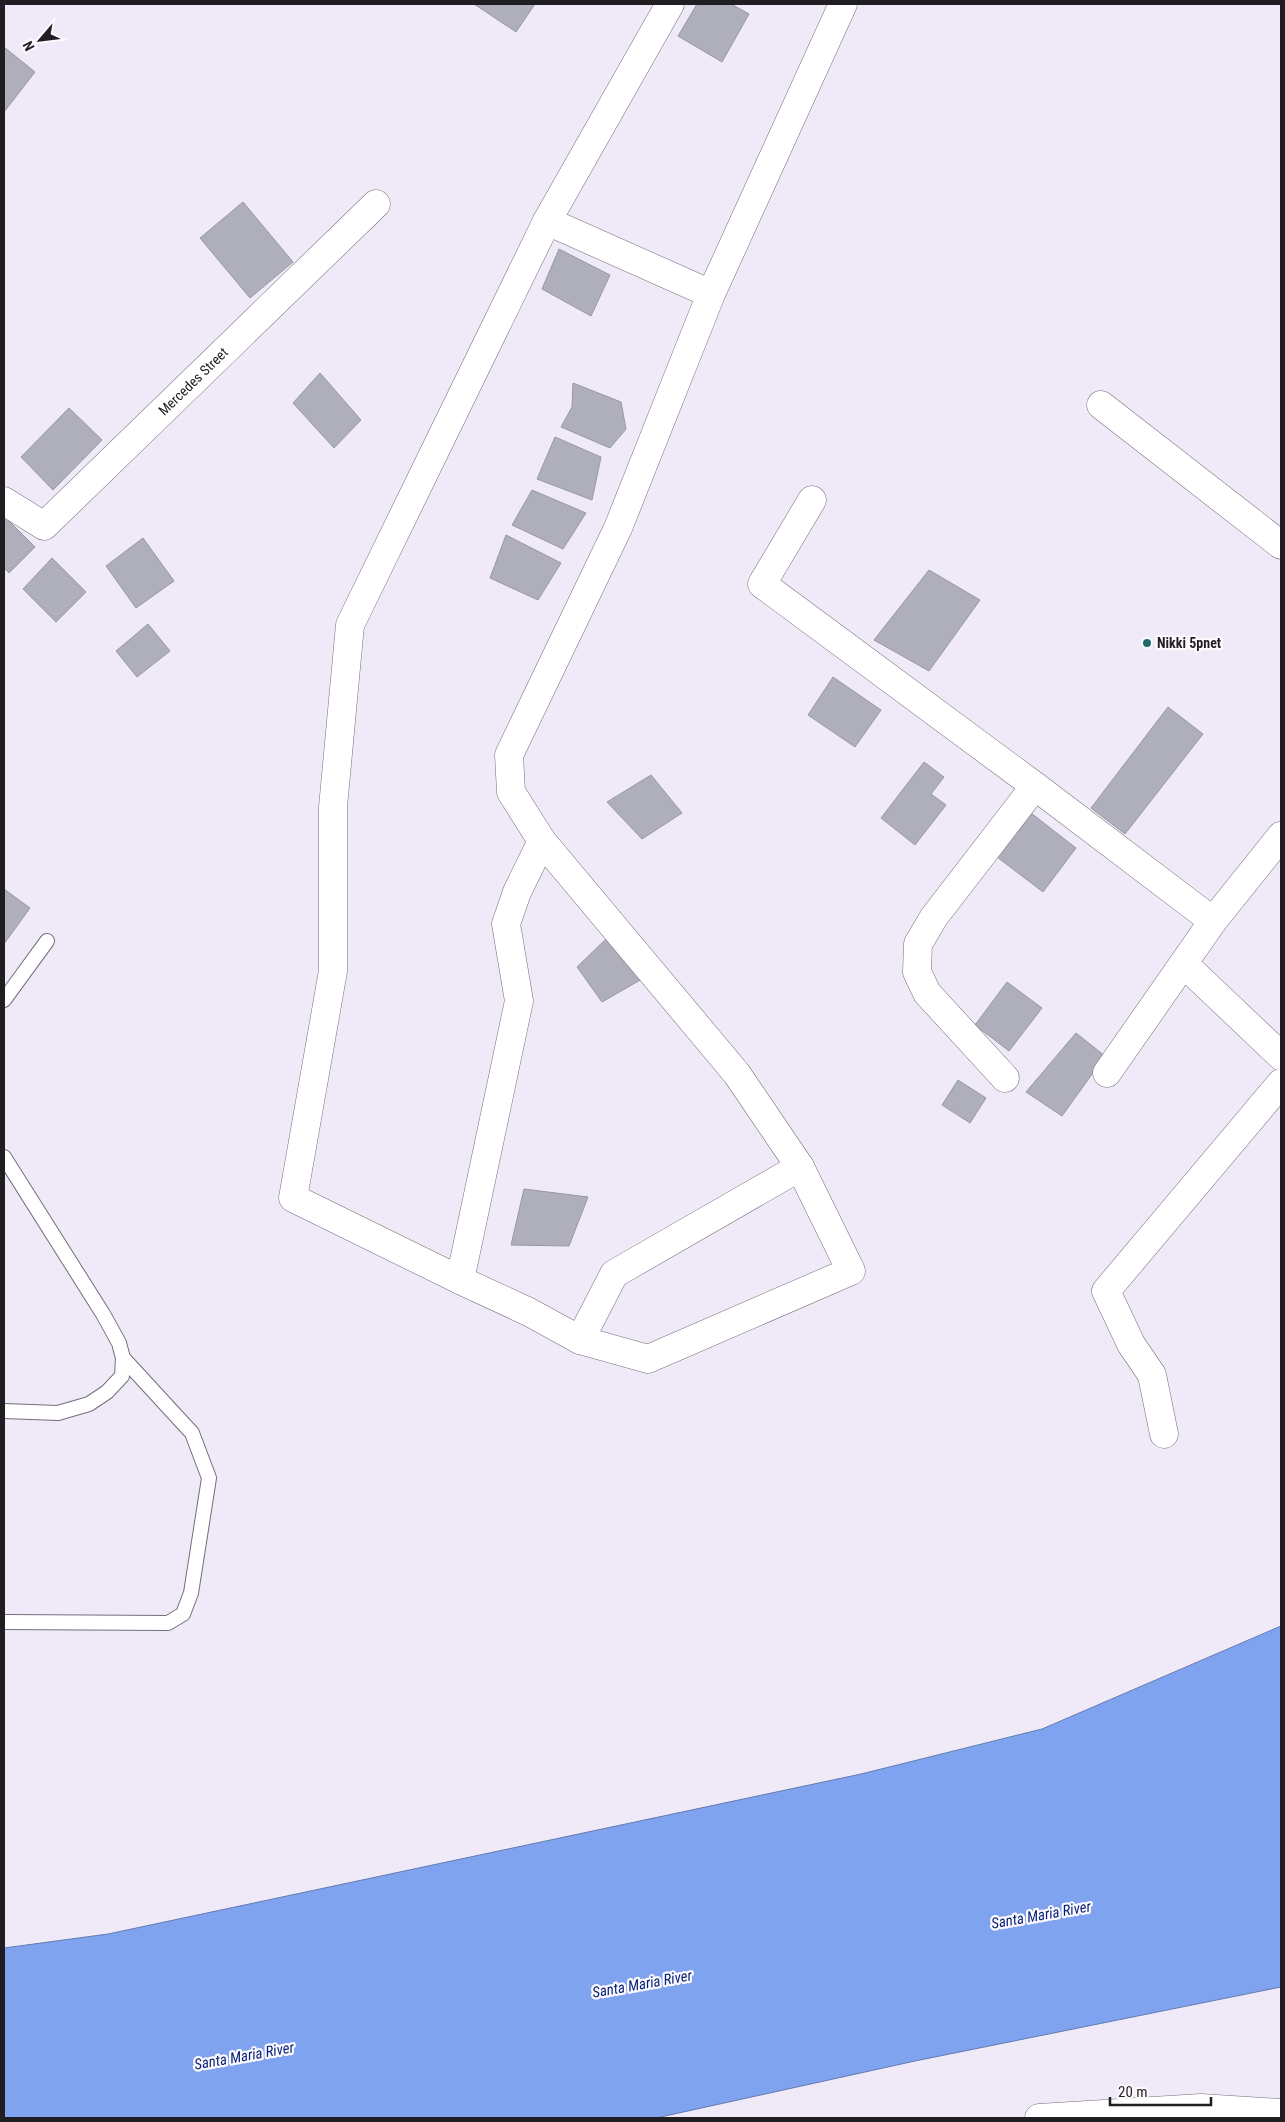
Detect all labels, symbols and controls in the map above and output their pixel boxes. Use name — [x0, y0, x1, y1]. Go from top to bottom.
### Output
north arrow — [15, 15, 65, 65]
text: N — [19, 39, 38, 54]
street label: Mercedes Street — [155, 344, 231, 418]
place label: Nikki 5pnet — [1157, 635, 1221, 651]
marker: Nikki 5pnet — [1141, 637, 1153, 649]
water label: Santa Maria River — [990, 1897, 1093, 1933]
water label: Santa Maria River — [591, 1966, 694, 2002]
water label: Santa Maria River — [193, 2038, 296, 2074]
scale bar — [1110, 2074, 1211, 2106]
text: 20 m — [1118, 2083, 1148, 2101]

